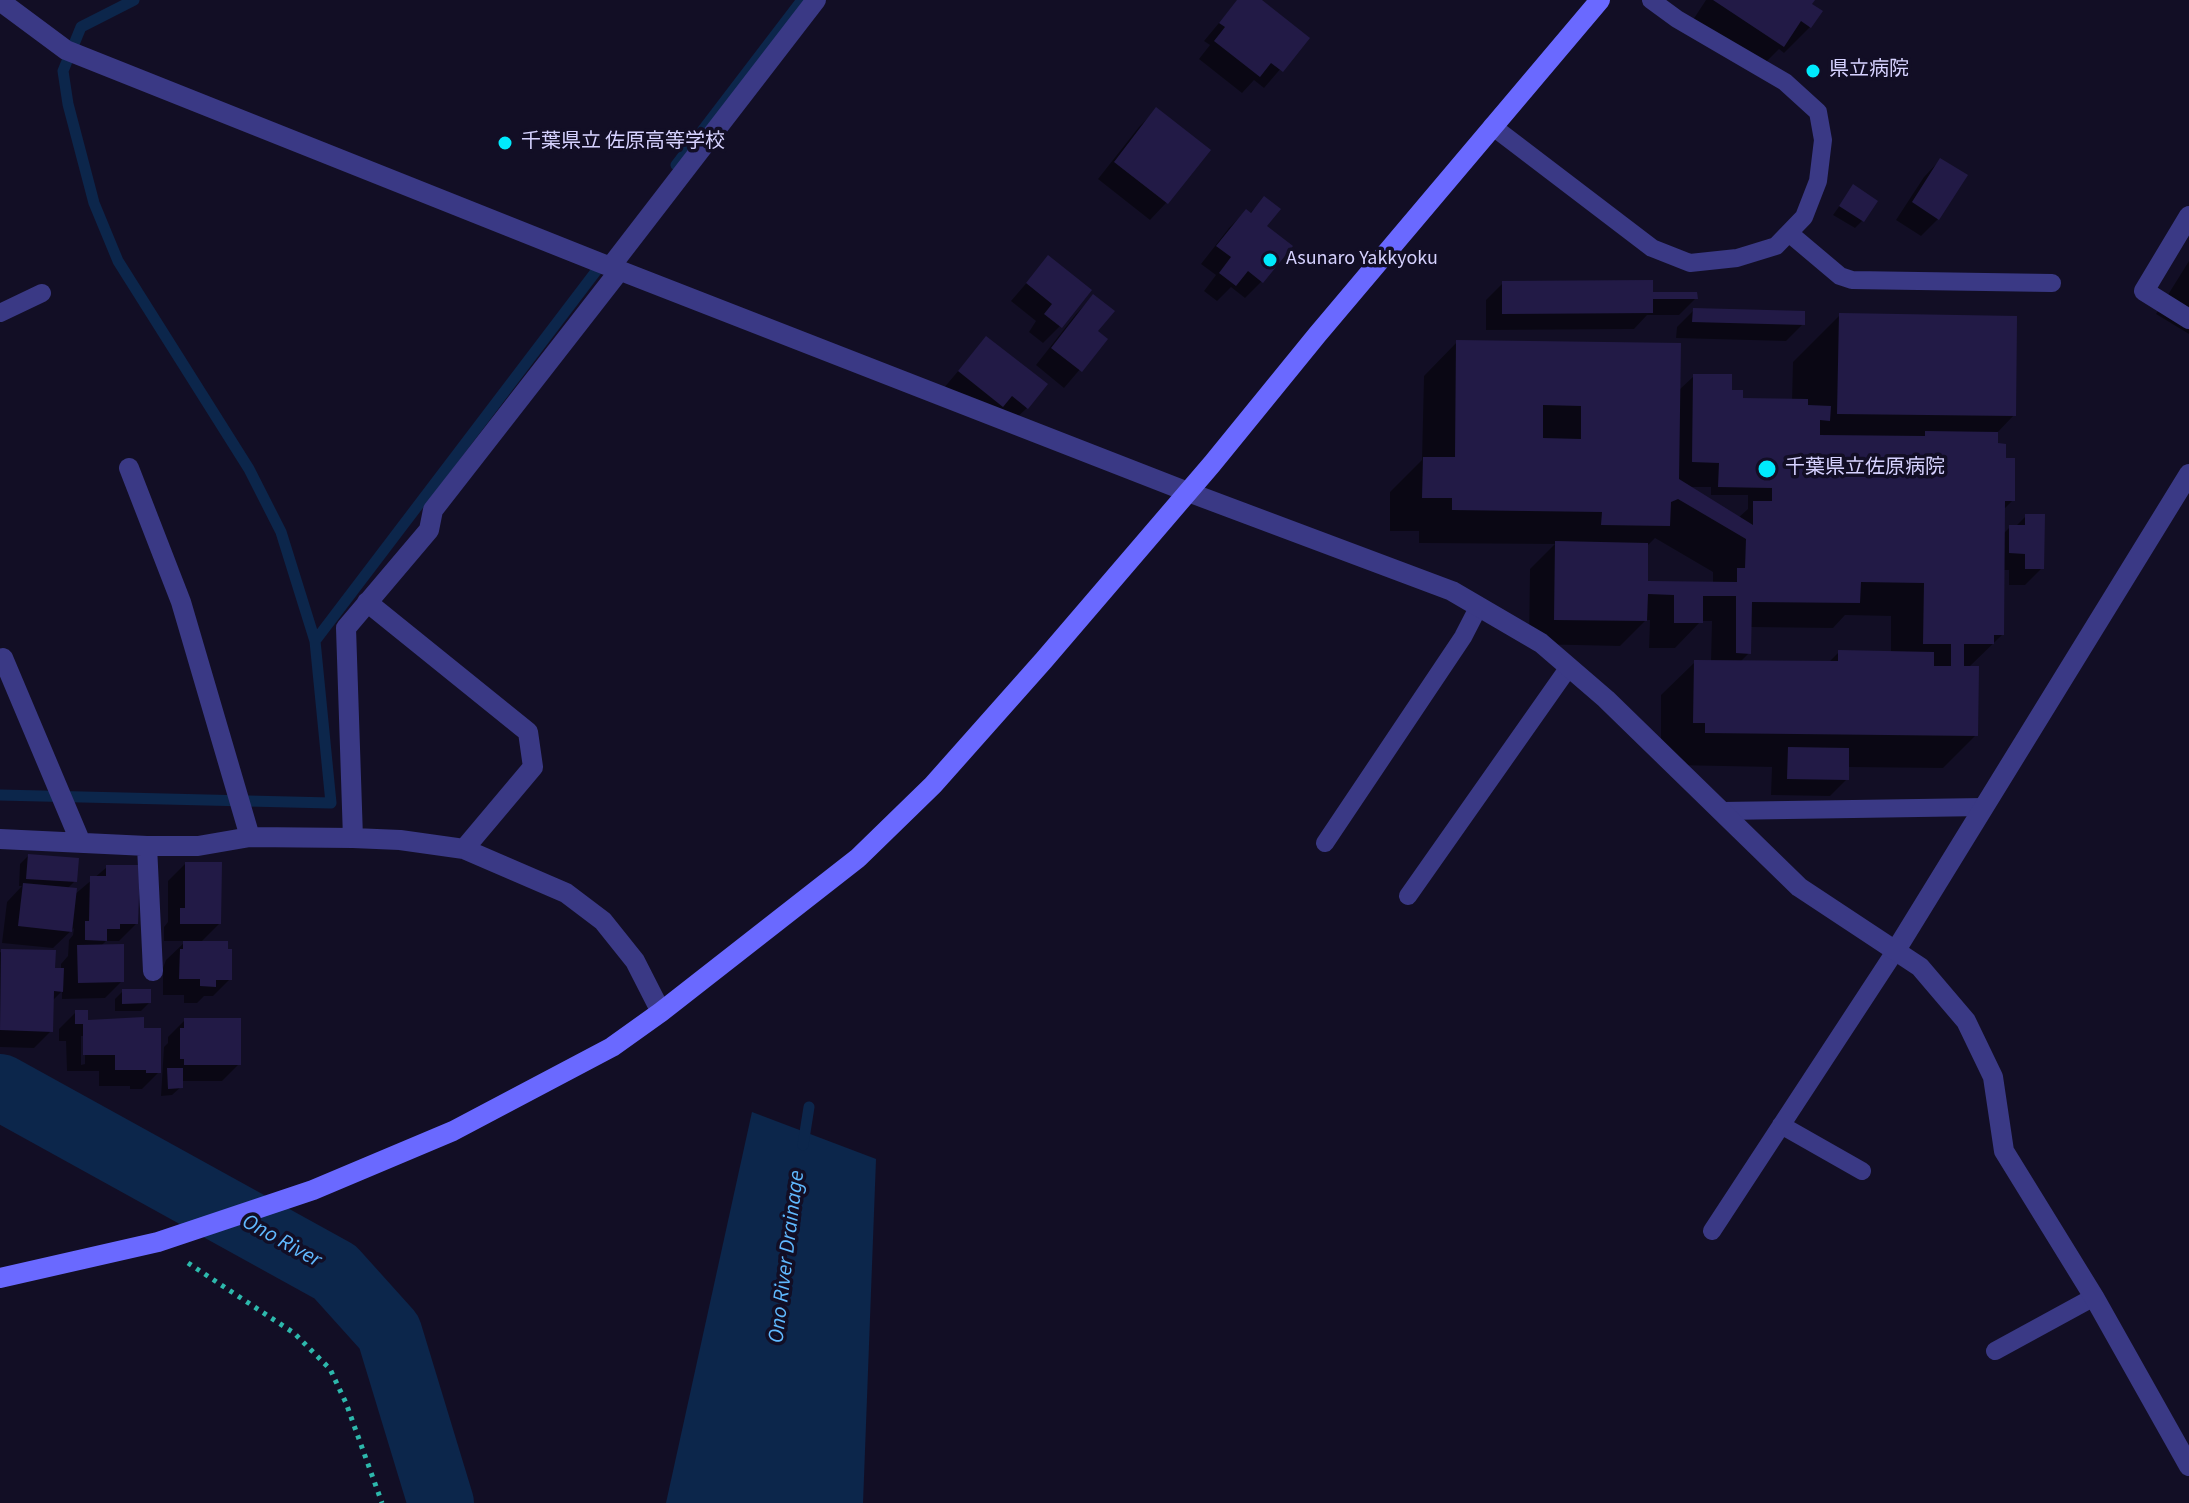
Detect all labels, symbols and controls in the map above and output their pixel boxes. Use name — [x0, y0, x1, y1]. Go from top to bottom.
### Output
place label: 県立病院 — [1829, 59, 1909, 83]
marker: 県立病院 — [1804, 62, 1822, 80]
place label: 千葉県立 佐原高等学校 — [521, 131, 725, 155]
marker: 千葉県立 佐原高等学校 — [496, 134, 514, 152]
place label: Asunaro Yakkyoku — [1286, 248, 1438, 272]
marker: Asunaro Yakkyoku — [1261, 251, 1279, 269]
place label: 千葉県立佐原病院 — [1785, 457, 1945, 481]
marker: 千葉県立佐原病院 — [1756, 458, 1778, 480]
water label: Ono River Drainage — [764, 1169, 812, 1345]
water label: Ono River — [237, 1209, 325, 1275]

